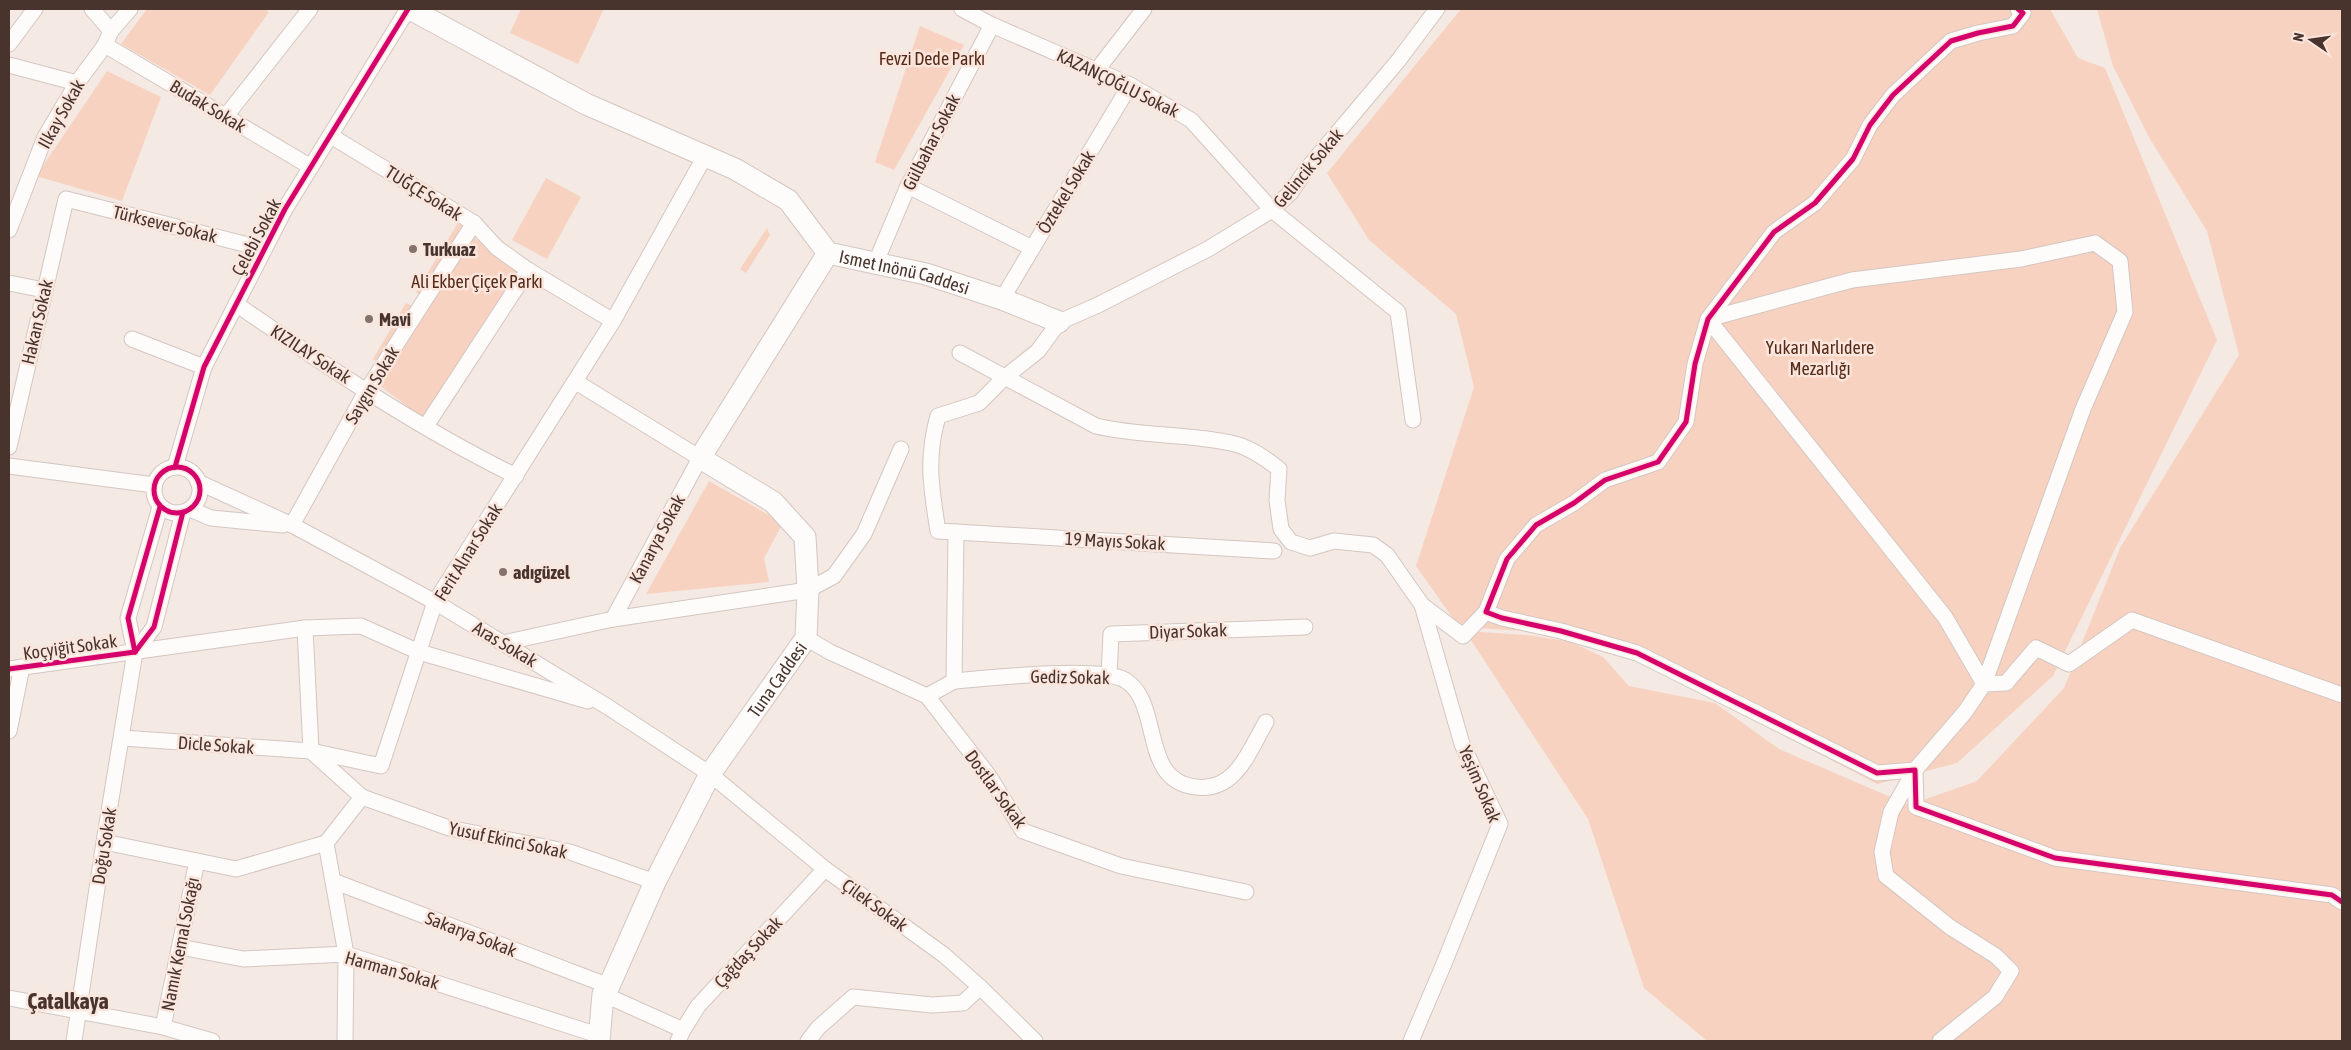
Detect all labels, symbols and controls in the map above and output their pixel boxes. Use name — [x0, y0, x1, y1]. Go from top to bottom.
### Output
north arrow — [2286, 15, 2336, 65]
text: N — [2290, 31, 2307, 43]
street label: KAZANÇOĞLU Sokak — [1054, 44, 1183, 122]
park label: Fevzi Dede Parkı — [879, 48, 985, 69]
street label: Budak Sokak — [166, 75, 250, 137]
street label: Ilkay Sokak — [33, 76, 89, 152]
street label: Gülbahar Sokak — [898, 90, 964, 194]
street label: Gelincik Sokak — [1269, 124, 1347, 212]
street label: Öztekel Sokak — [1033, 147, 1099, 237]
street label: TUĞÇE Sokak — [382, 161, 466, 225]
street label: Çelebi Sokak — [227, 195, 285, 279]
street label: Türksever Sokak — [111, 201, 219, 247]
place label: Turkuaz — [423, 239, 476, 260]
marker: Turkuaz — [407, 243, 419, 255]
street label: Ismet Inönü Caddesi — [837, 245, 972, 298]
park label: Ali Ekber Çiçek Parkı — [411, 271, 543, 292]
street label: Hakan Sokak — [17, 277, 57, 367]
place label: Mavi — [379, 309, 411, 330]
marker: Mavi — [363, 313, 375, 325]
street label: KIZILAY Sokak — [267, 320, 355, 388]
park label: Yukarı Narlıdere Mezarlığı — [1766, 337, 1874, 379]
street label: Saygın Sokak — [341, 342, 403, 428]
street label: Kanarya Sokak — [625, 491, 689, 587]
street label: Ferit Alnar Sokak — [430, 499, 506, 605]
street label: 19 Mayıs Sokak — [1064, 528, 1166, 554]
place label: adıgüzel — [513, 562, 570, 583]
marker: adıgüzel — [497, 566, 509, 578]
street label: Aras Sokak — [469, 617, 541, 671]
street label: Diyar Sokak — [1149, 619, 1227, 643]
street label: Koçyiğit Sokak — [22, 630, 119, 664]
street label: Tuna Caddesi — [743, 637, 811, 721]
street label: Gediz Sokak — [1030, 666, 1110, 688]
street label: Dicle Sokak — [177, 732, 255, 758]
street label: Yeşim Sokak — [1454, 742, 1506, 826]
street label: Dostlar Sokak — [961, 746, 1031, 832]
street label: Doğu Sokak — [88, 806, 120, 886]
street label: Yusuf Ekinci Sokak — [447, 817, 569, 863]
street label: Çilek Sokak — [838, 874, 912, 936]
street label: Namık Kemal Sokağı — [157, 875, 203, 1013]
street label: Sakarya Sokak — [422, 907, 520, 961]
street label: Çağdaş Sokak — [710, 912, 786, 992]
street label: Harman Sokak — [343, 947, 442, 993]
district label: Çatalkaya — [27, 988, 109, 1014]

